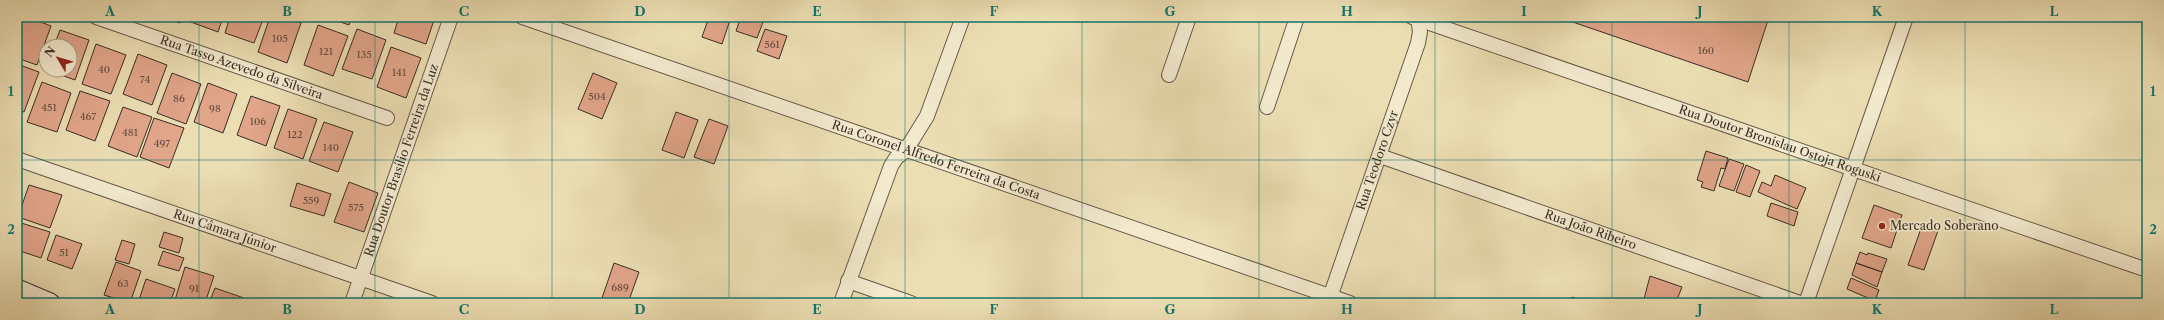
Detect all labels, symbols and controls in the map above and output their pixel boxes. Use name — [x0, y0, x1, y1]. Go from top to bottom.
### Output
text: A — [104, 3, 116, 19]
text: B — [282, 3, 292, 19]
text: C — [459, 3, 469, 19]
text: D — [634, 3, 646, 19]
text: E — [812, 3, 822, 19]
text: F — [990, 3, 999, 19]
text: G — [1164, 3, 1176, 19]
text: H — [1341, 3, 1353, 19]
text: I — [1521, 3, 1527, 19]
text: J — [1695, 3, 1703, 19]
text: K — [1872, 3, 1883, 19]
text: L — [2050, 3, 2059, 19]
street label: Rua Tasso Azevedo da Silveira — [158, 32, 326, 102]
house number: 105 — [272, 32, 288, 45]
north arrow — [38, 38, 78, 78]
house number: 561 — [764, 38, 781, 51]
text: N — [42, 43, 59, 60]
house number: 160 — [1698, 44, 1714, 57]
house number: 121 — [319, 45, 334, 58]
house number: 135 — [356, 48, 372, 61]
street label: Rua Doutor Brasílio Ferreira da Luz — [361, 62, 441, 259]
house number: 40 — [98, 63, 110, 76]
house number: 141 — [392, 66, 407, 79]
house number: 74 — [140, 73, 150, 86]
text: 1 — [8, 83, 14, 99]
text: 1 — [2150, 83, 2156, 99]
house number: 504 — [588, 90, 606, 103]
house number: 86 — [173, 92, 185, 105]
house number: 451 — [41, 101, 57, 114]
street label: Rua Doutor Bronislau Ostoja Roguski — [1677, 101, 1883, 185]
house number: 98 — [209, 102, 221, 115]
street label: Rua Teodoro Czyr — [1353, 108, 1401, 212]
house number: 467 — [80, 110, 96, 123]
house number: 106 — [250, 115, 266, 128]
street label: Rua Coronel Alfredo Ferreira da Costa — [830, 117, 1043, 203]
house number: 481 — [122, 126, 139, 139]
house number: 122 — [287, 128, 303, 141]
house number: 497 — [154, 137, 170, 150]
house number: 140 — [323, 141, 339, 154]
house number: 559 — [303, 194, 319, 207]
house number: 575 — [348, 201, 364, 214]
street label: Rua Câmara Júnior — [172, 206, 279, 255]
street label: Rua João Ribeiro — [1543, 206, 1639, 252]
place label: Mercado Soberano — [1890, 218, 1999, 233]
text: 2 — [7, 221, 15, 237]
marker: Mercado Soberano — [1877, 221, 1887, 231]
text: 2 — [2149, 221, 2157, 237]
house number: 51 — [59, 246, 70, 259]
house number: 63 — [117, 277, 129, 290]
house number: 689 — [611, 281, 629, 294]
house number: 91 — [189, 282, 200, 295]
text: A — [104, 301, 116, 317]
text: B — [282, 301, 292, 317]
text: C — [459, 301, 469, 317]
text: D — [634, 301, 646, 317]
text: E — [812, 301, 822, 317]
text: F — [990, 301, 999, 317]
text: G — [1164, 301, 1176, 317]
text: H — [1341, 301, 1353, 317]
text: I — [1521, 301, 1527, 317]
text: J — [1695, 301, 1703, 317]
text: K — [1872, 301, 1883, 317]
text: L — [2050, 301, 2059, 317]

